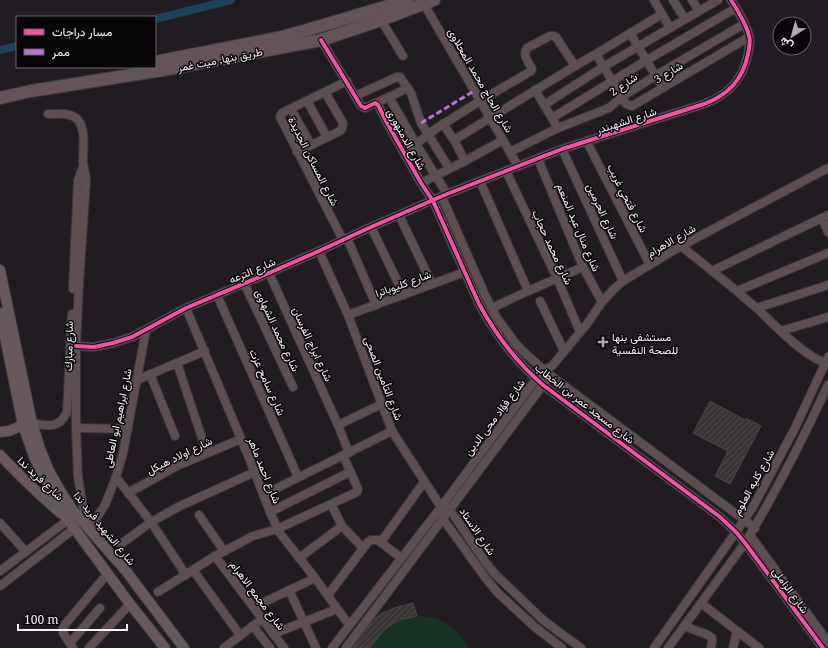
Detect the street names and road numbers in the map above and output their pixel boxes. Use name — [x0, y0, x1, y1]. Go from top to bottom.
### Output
street label: شارع الحاج محمد المحلاوى — [444, 25, 517, 136]
street label: طريق بنها, ميت غمر — [175, 43, 264, 75]
street label: شارع 3 — [651, 57, 686, 87]
street label: شارع 2 — [606, 69, 641, 100]
street label: شارع الشهبندر — [593, 103, 659, 138]
street label: شارع الدمنهورى — [383, 106, 430, 173]
street label: شارع المساكن الجديدة — [284, 114, 343, 209]
street label: شارع فتحي غريب — [602, 161, 652, 237]
street label: شارع منال عبد المنعم — [553, 181, 605, 274]
street label: شارع الحرمين — [583, 181, 623, 242]
street label: شارع محمد حجاب — [528, 207, 577, 287]
street label: شارع الاهرام — [644, 220, 699, 261]
street label: شارع الترعه — [226, 253, 278, 287]
street label: شارع كليوباترا — [373, 266, 434, 301]
street label: شارع محمد الشهاوى — [251, 286, 304, 374]
street label: شارع ابراج الفرسان — [288, 304, 337, 384]
street label: شارع مبارك — [60, 320, 77, 371]
street label: شارع التأمين الصحى — [360, 334, 407, 423]
street label: شارع سامح عزت — [246, 346, 290, 418]
street label: شارع مسجد عمر بن الخطاب — [531, 359, 638, 448]
street label: شارع ابراهيم ابو العاطى — [99, 367, 136, 469]
street label: شارع فؤاد محى الدين — [460, 375, 529, 459]
street label: شارع اولاد هيكل — [144, 432, 215, 478]
street label: شارع احمد ماهر — [244, 434, 285, 506]
street label: شارع كليه العلوم — [729, 446, 778, 518]
street label: شارع فريد ندا — [14, 453, 68, 504]
street label: شارع الشهيد فريد ندا — [70, 488, 140, 569]
street label: شارع الاستاد — [456, 504, 500, 559]
street label: شارع مجمع الاهرام — [226, 557, 289, 634]
street label: شارع الزاملي — [767, 564, 813, 618]

